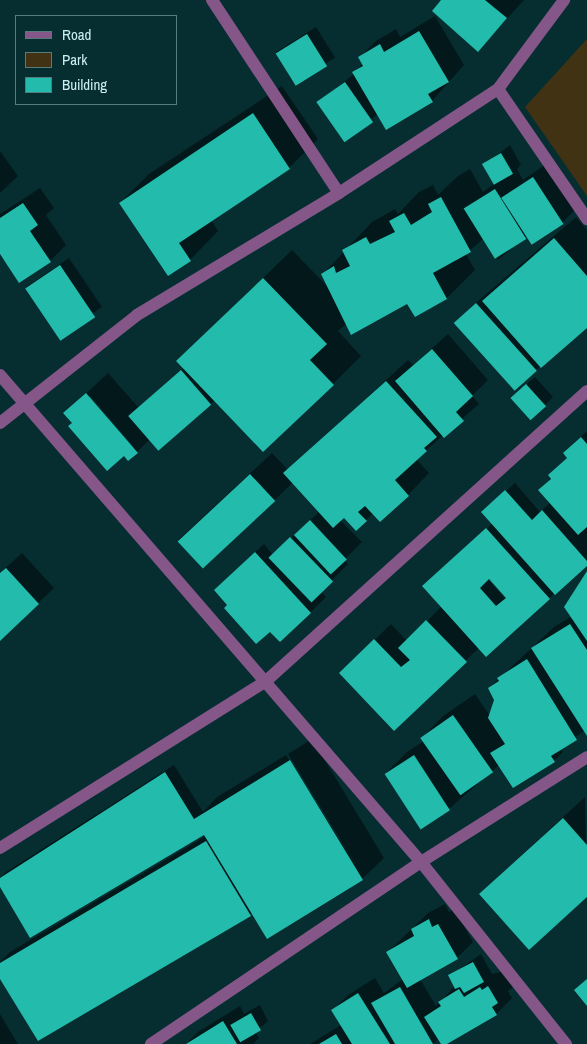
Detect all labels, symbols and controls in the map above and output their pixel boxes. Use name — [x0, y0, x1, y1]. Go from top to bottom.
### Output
legend — [15, 15, 178, 105]
text: Road — [62, 24, 91, 45]
text: Park — [62, 49, 87, 70]
text: Building — [62, 74, 107, 95]

